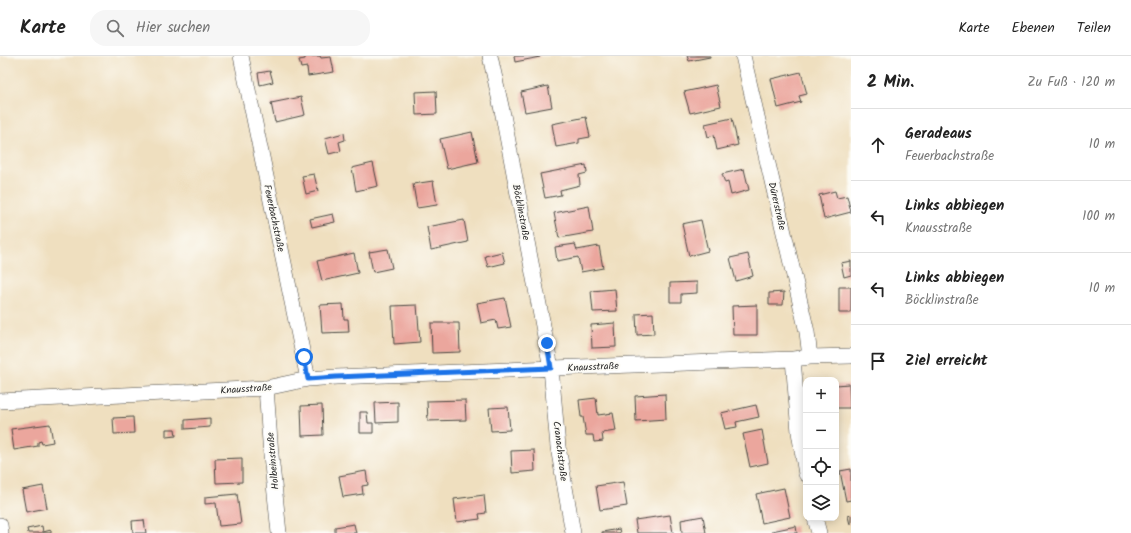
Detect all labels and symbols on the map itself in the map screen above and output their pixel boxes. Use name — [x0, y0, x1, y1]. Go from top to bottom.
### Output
street label: Dürerstraße — [764, 181, 790, 232]
street label: Feuerbachstraße — [259, 183, 289, 254]
street label: Böcklinstraße — [508, 183, 534, 242]
route end — [538, 334, 556, 352]
route start — [295, 348, 313, 366]
street label: Knausstraße — [567, 358, 620, 376]
street label: Knausstraße — [220, 379, 273, 399]
street label: Cranachstraße — [548, 420, 572, 483]
street label: Holbeinstraße — [262, 431, 283, 490]

